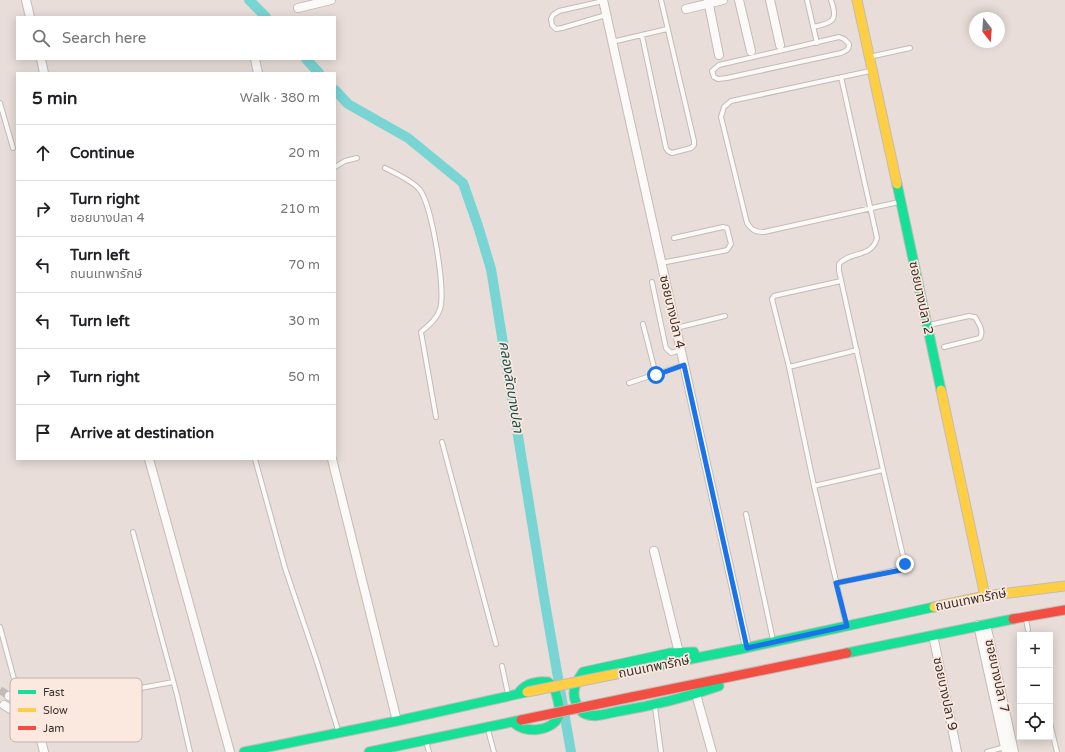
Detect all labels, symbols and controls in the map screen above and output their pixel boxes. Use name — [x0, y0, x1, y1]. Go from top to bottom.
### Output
north arrow — [969, 12, 1005, 48]
search box — [16, 16, 336, 60]
icon: search — [30, 27, 52, 49]
text: Search here — [62, 29, 146, 47]
text: 5 min — [32, 88, 77, 109]
text: Walk · 380 m — [240, 90, 320, 106]
icon: ahead — [32, 142, 54, 164]
text: Continue — [70, 144, 134, 162]
text: 20 m — [288, 145, 320, 161]
text: Turn right — [70, 190, 140, 208]
icon: right — [32, 198, 54, 220]
text: 210 m — [280, 201, 320, 217]
text: ซอยบางปลา 4 — [70, 210, 145, 226]
text: Turn left — [70, 246, 130, 264]
icon: left — [32, 254, 54, 276]
text: 70 m — [288, 257, 320, 273]
street label: ซอยบางปลา 2 — [905, 260, 937, 336]
text: ถนนเทพารักษ์ — [70, 266, 142, 282]
street label: ซอยบางปลา 4 — [656, 274, 688, 350]
icon: left — [32, 310, 54, 332]
text: Turn left — [70, 312, 130, 330]
text: 30 m — [288, 313, 320, 329]
water label: คลองลัดบางปลา — [495, 340, 527, 435]
icon: right — [32, 366, 54, 388]
route start — [647, 366, 665, 384]
text: Turn right — [70, 368, 140, 386]
text: 50 m — [288, 369, 320, 385]
icon: arrive — [32, 422, 54, 444]
text: Arrive at destination — [70, 424, 214, 442]
route end — [896, 555, 914, 573]
street label: ถนนเทพารักษ์ — [934, 585, 1008, 615]
map controls — [1017, 632, 1053, 740]
button: + — [1017, 632, 1053, 668]
street label: ซอยบางปลา 7 — [981, 638, 1013, 714]
street label: ถนนเทพารักษ์ — [617, 652, 691, 682]
street label: ซอยบางปลา 9 — [929, 656, 961, 732]
button: − — [1017, 668, 1053, 704]
legend — [10, 678, 142, 742]
text: Fast — [43, 686, 64, 699]
text: Slow — [43, 704, 68, 717]
button: locate — [1017, 704, 1053, 740]
text: Jam — [43, 722, 64, 735]

